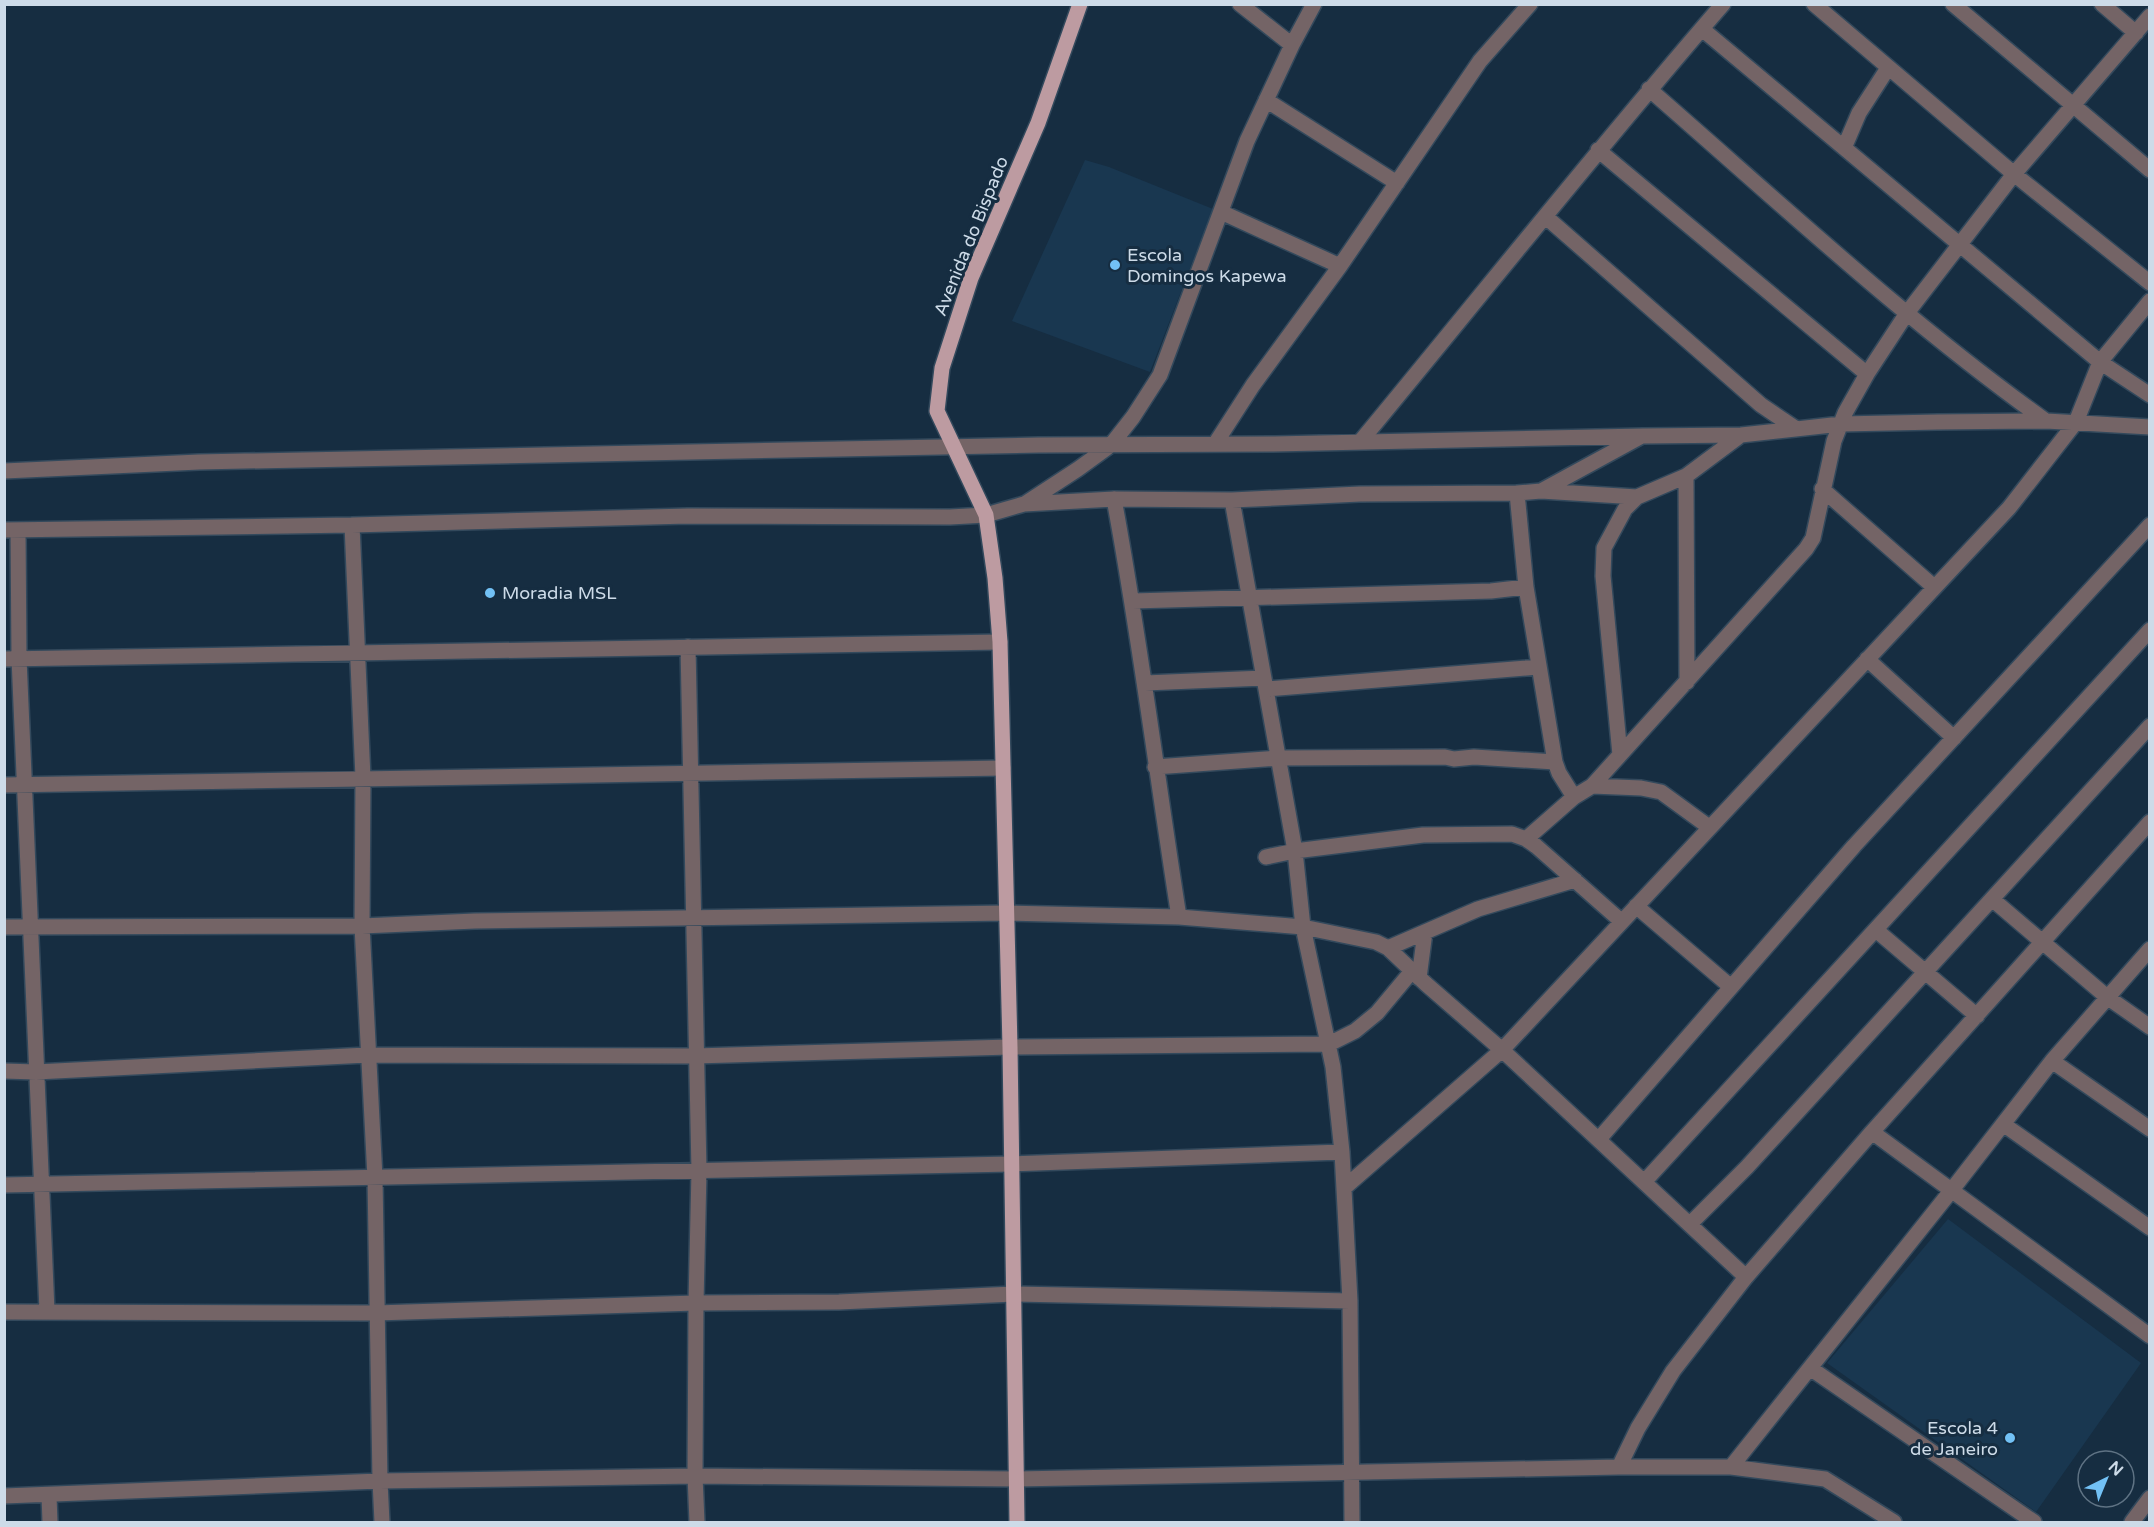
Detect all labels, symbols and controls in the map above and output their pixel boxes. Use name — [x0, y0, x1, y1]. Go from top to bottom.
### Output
street label: Avenida do Bispado — [929, 153, 1013, 319]
place label: Escola Domingos Kapewa — [1127, 244, 1287, 287]
marker: Escola Domingos Kapewa — [1108, 258, 1122, 272]
place label: Moradia MSL — [502, 582, 617, 604]
marker: Moradia MSL — [483, 586, 497, 600]
place label: Escola 4 de Janeiro — [1910, 1417, 1998, 1460]
marker: Escola 4 de Janeiro — [2003, 1431, 2017, 1445]
north arrow — [2076, 1449, 2136, 1509]
text: N — [2104, 1457, 2127, 1480]

